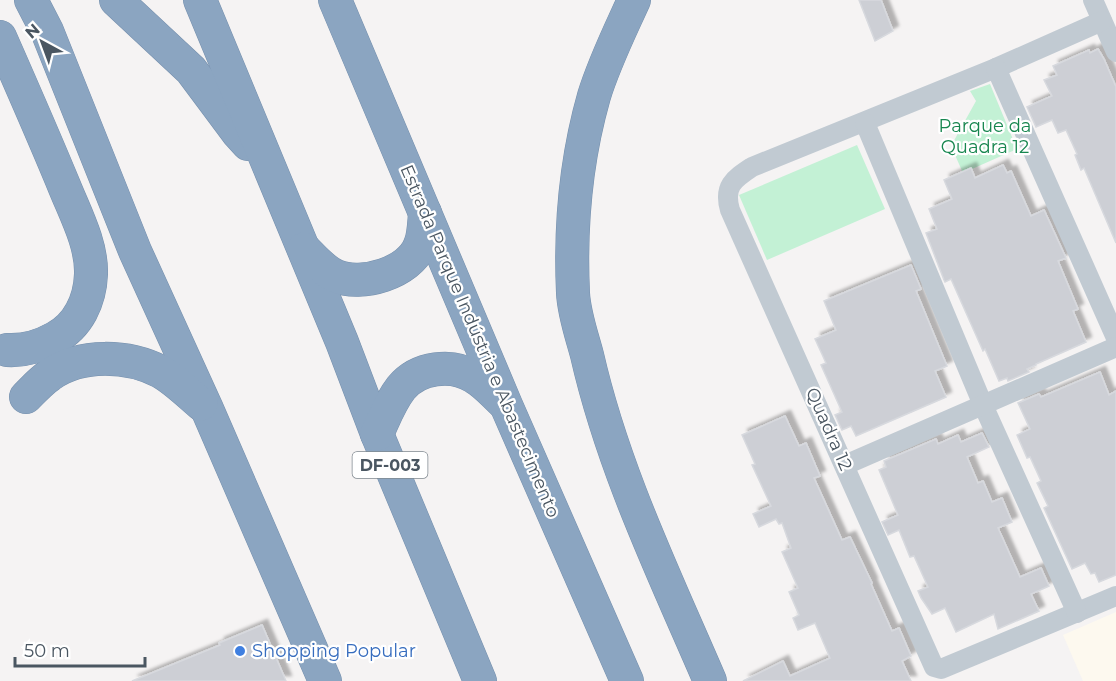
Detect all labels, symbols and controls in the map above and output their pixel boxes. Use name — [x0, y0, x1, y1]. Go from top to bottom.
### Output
north arrow — [12, 12, 72, 72]
text: N — [21, 20, 44, 42]
park label: Parque da Quadra 12 — [939, 115, 1031, 158]
street label: Estrada Parque Indústria e Abastecimento — [395, 161, 565, 521]
street label: Quadra 12 — [801, 384, 857, 474]
road number: DF-003 — [352, 452, 428, 478]
scale bar — [15, 630, 146, 668]
text: 50 m — [24, 640, 70, 662]
place label: Shopping Popular — [252, 640, 416, 662]
marker: Shopping Popular — [233, 644, 247, 658]

